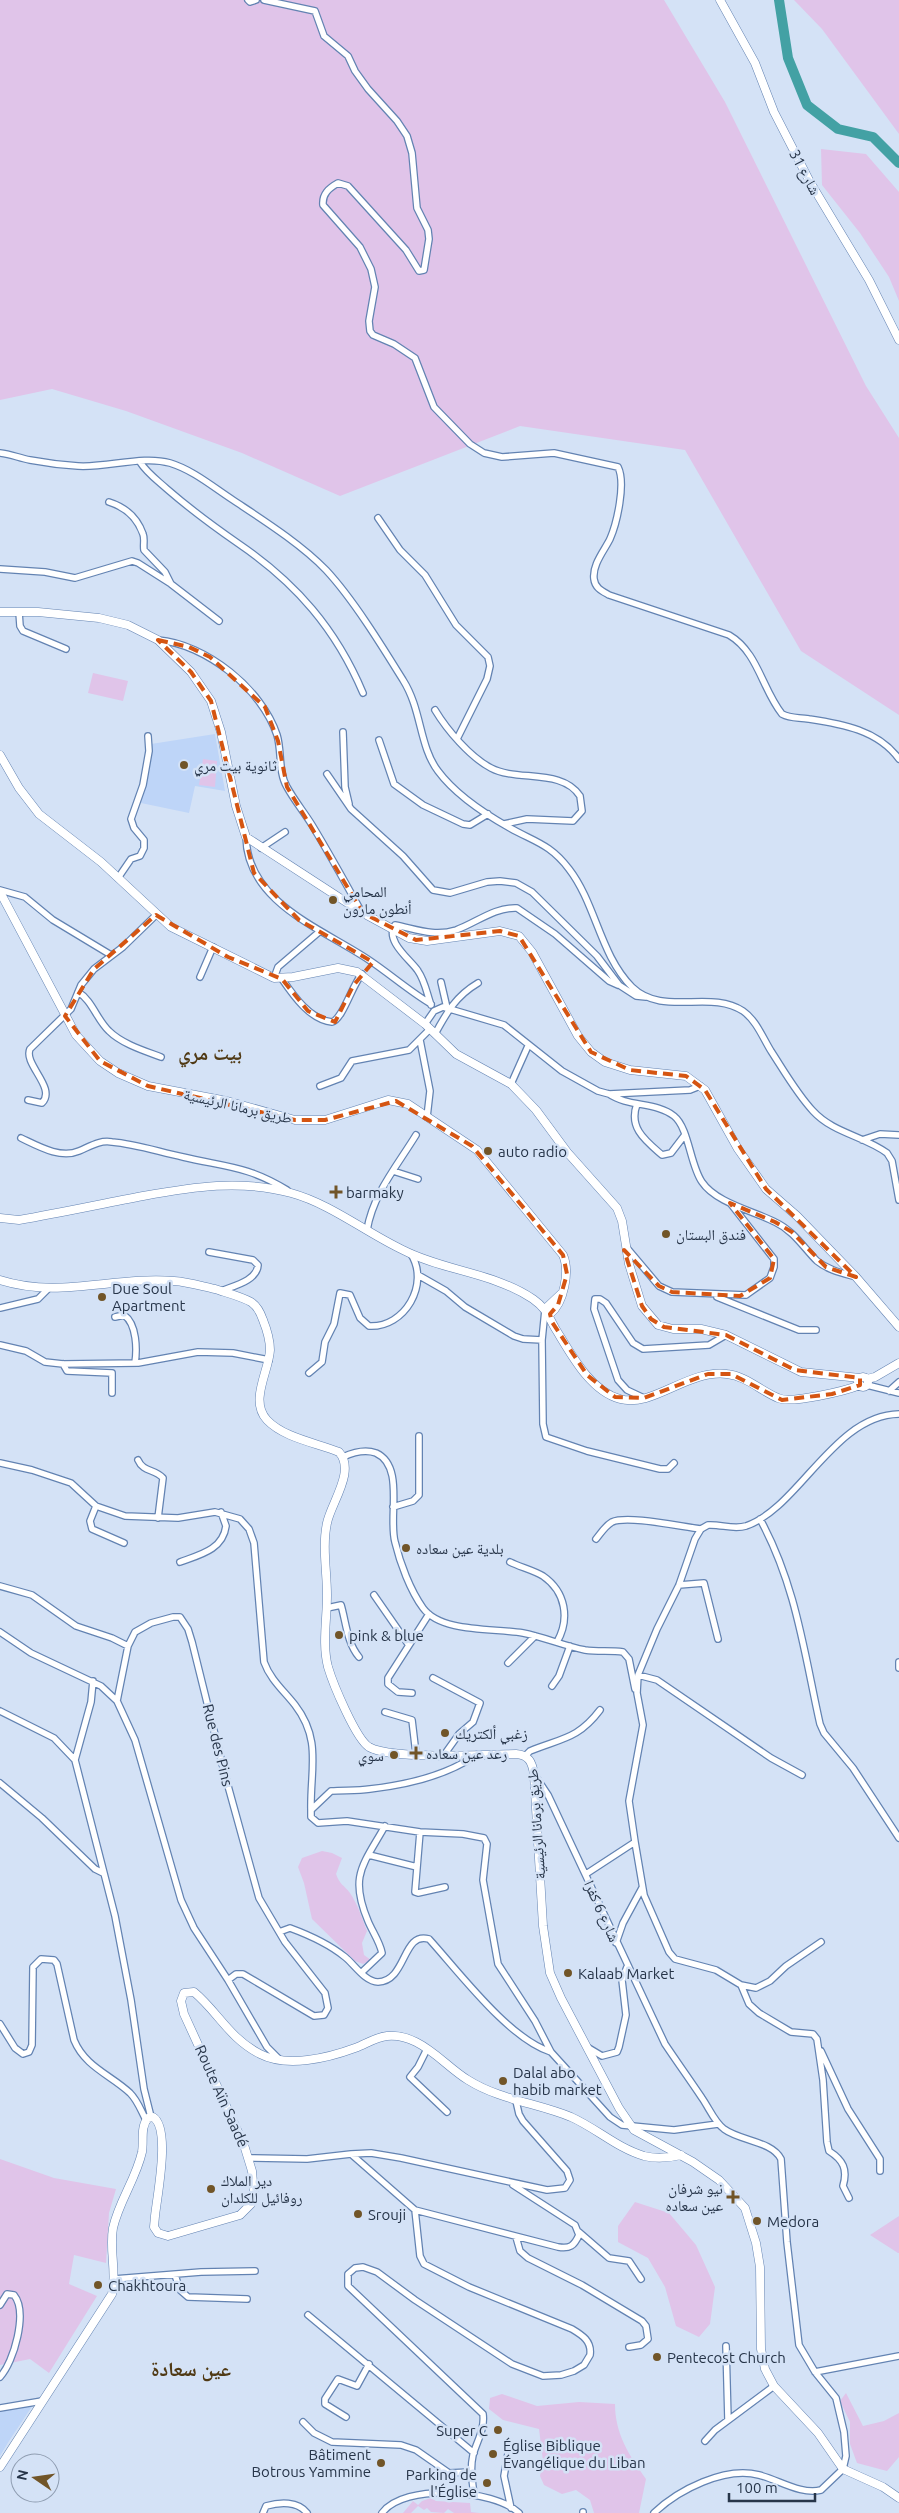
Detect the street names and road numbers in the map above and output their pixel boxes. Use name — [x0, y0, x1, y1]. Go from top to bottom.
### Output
street label: شارع 31 — [784, 146, 824, 199]
street label: طريق برمانا الرئيسية — [182, 1085, 294, 1129]
street label: Rue des Pins — [200, 1702, 236, 1788]
street label: طريق برمانا الرئيسية — [524, 1768, 550, 1880]
street label: شارع 6 كفرا — [579, 1878, 623, 1945]
street label: Route Aïn Saadé — [192, 2042, 252, 2150]

